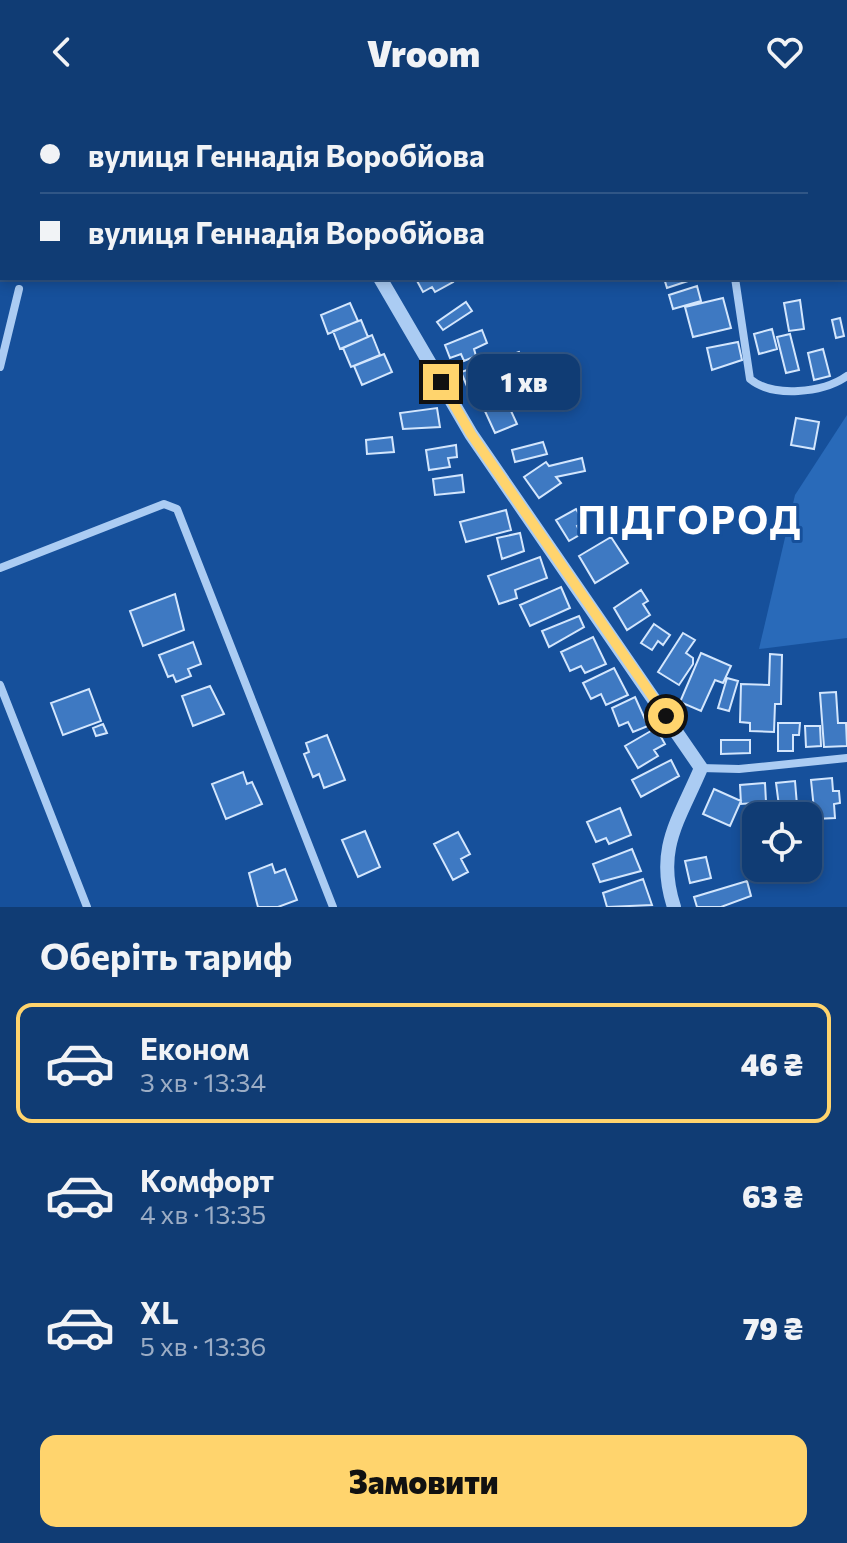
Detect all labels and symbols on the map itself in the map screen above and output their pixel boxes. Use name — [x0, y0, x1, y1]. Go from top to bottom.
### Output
callout: 1 хв — [469, 354, 581, 410]
route end — [423, 364, 459, 400]
district label: ПІДГОРОД — [578, 495, 802, 542]
route start — [648, 698, 684, 734]

